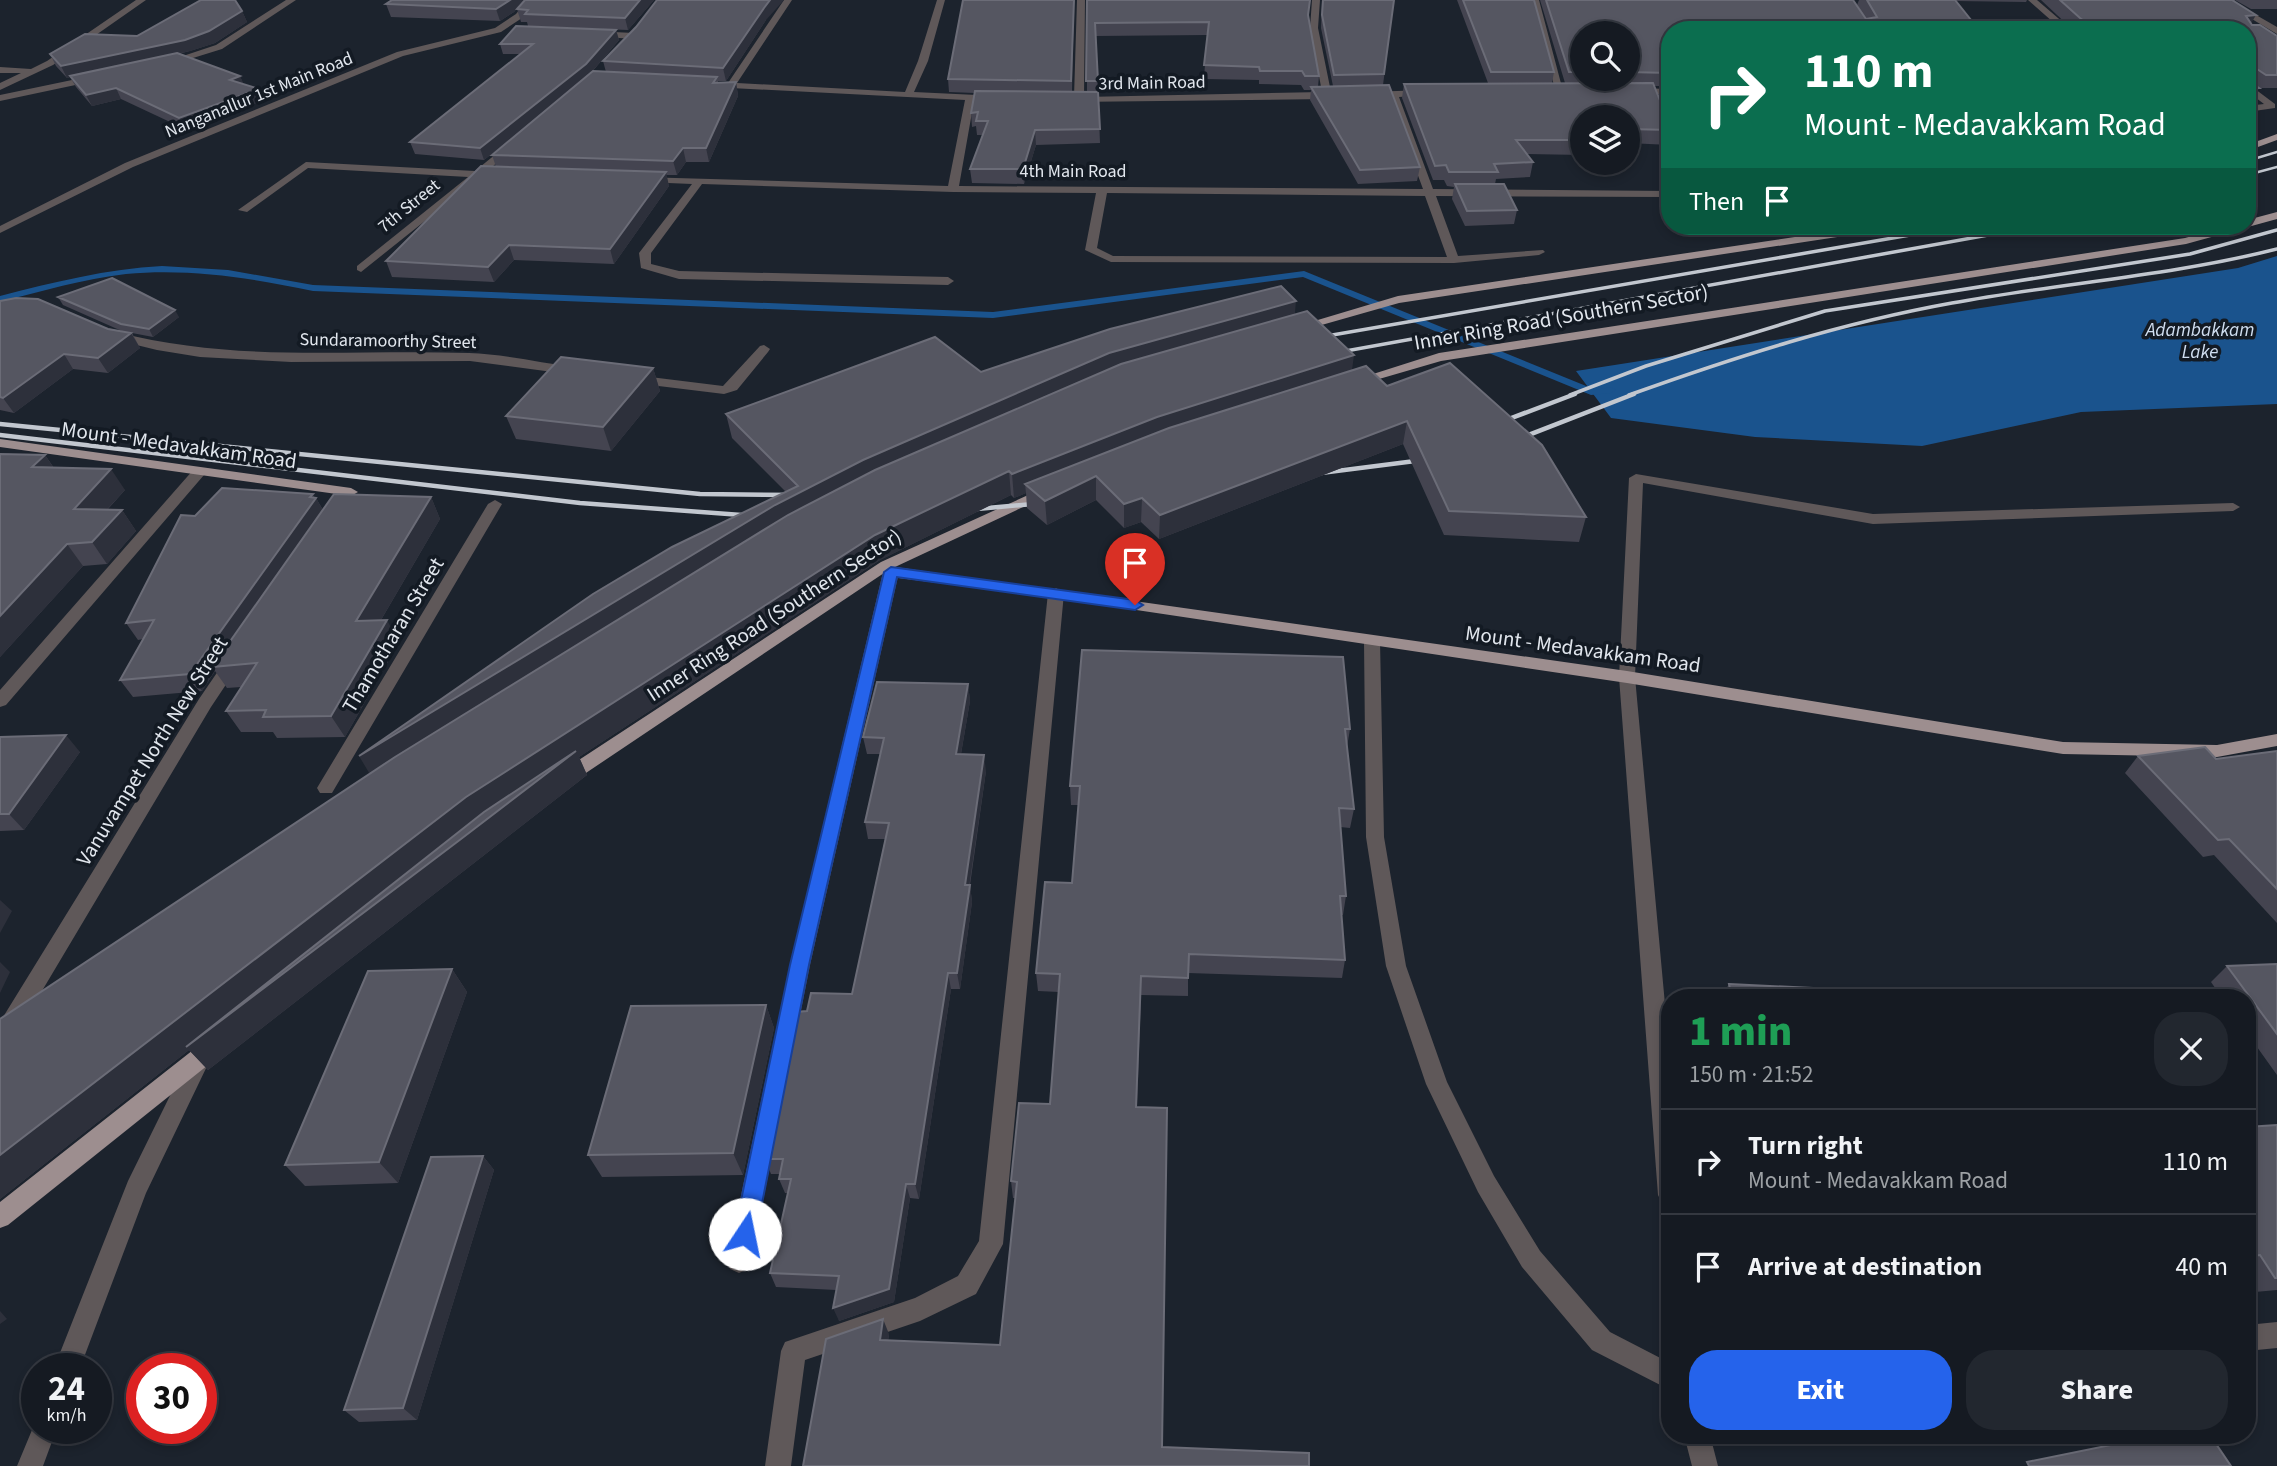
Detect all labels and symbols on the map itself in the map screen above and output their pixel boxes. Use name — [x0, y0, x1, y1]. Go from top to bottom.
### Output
street label: Nanganallur 1st Main Road — [161, 46, 357, 144]
street label: 3rd Main Road — [1098, 70, 1206, 96]
street label: 4th Main Road — [1019, 159, 1127, 184]
street label: 7th Street — [373, 173, 445, 239]
street label: Inner Ring Road (Southern Sector) — [1412, 276, 1710, 358]
water label: Adambakkam Lake — [2145, 317, 2254, 366]
street label: Sundaramoorthy Street — [299, 327, 477, 355]
street label: Mount - Medavakkam Road — [59, 414, 299, 476]
street label: Inner Ring Road (Southern Sector) — [641, 521, 907, 709]
pin — [1105, 533, 1165, 605]
street label: Thamotharan Street — [335, 552, 451, 718]
street label: Mount - Medavakkam Road — [1463, 618, 1703, 680]
street label: Vanuvampet North New Street — [69, 631, 235, 871]
position arrow — [708, 1197, 782, 1271]
speed limit sign: 30 — [126, 1353, 217, 1444]

